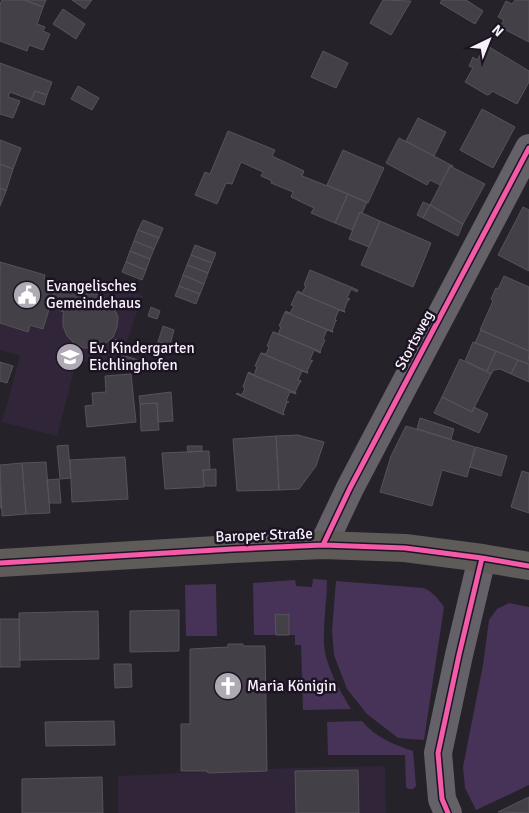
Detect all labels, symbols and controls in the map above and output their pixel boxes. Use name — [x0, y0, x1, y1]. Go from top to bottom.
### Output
north arrow — [464, 15, 514, 65]
text: N — [488, 21, 507, 40]
place label: Evangelisches Gemeindehaus — [46, 277, 141, 312]
public building icon: Evangelisches Gemeindehaus — [12, 280, 42, 310]
street label: Stortsweg — [391, 307, 437, 373]
place label: Ev. Kindergarten Eichlinghofen — [89, 339, 195, 374]
school or university icon: Ev. Kindergarten Eichlinghofen — [55, 342, 85, 372]
street label: Baroper Straße — [215, 524, 313, 546]
church icon: Maria Königin — [213, 671, 243, 701]
place label: Maria Königin — [247, 677, 336, 695]

